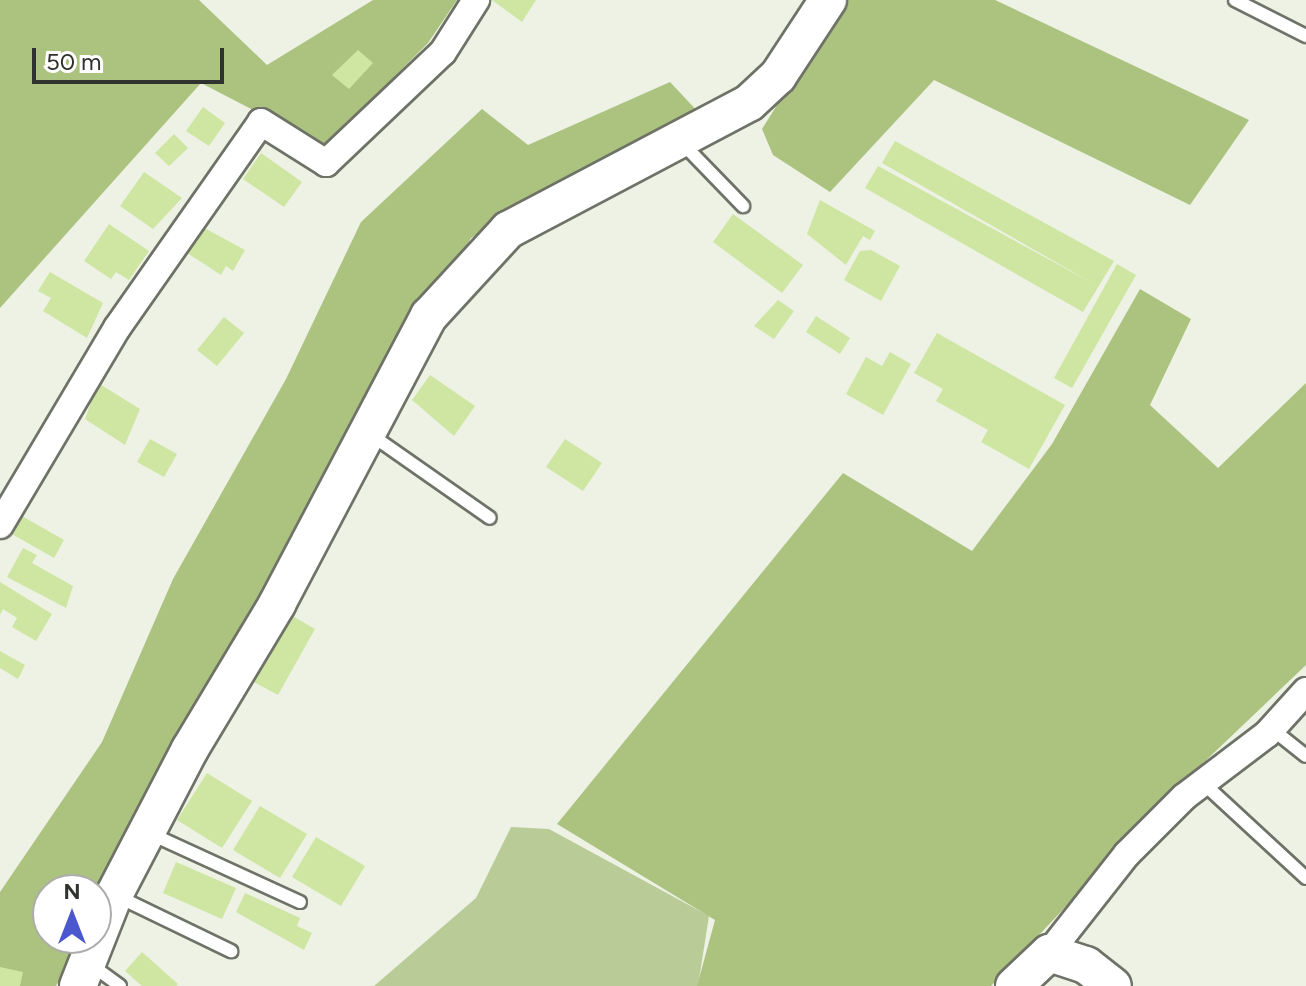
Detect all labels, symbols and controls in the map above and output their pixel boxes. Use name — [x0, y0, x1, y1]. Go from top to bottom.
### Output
scale bar — [36, 32, 228, 82]
text: 50 m — [46, 47, 102, 76]
north arrow — [32, 874, 112, 954]
text: N — [63, 878, 81, 905]

